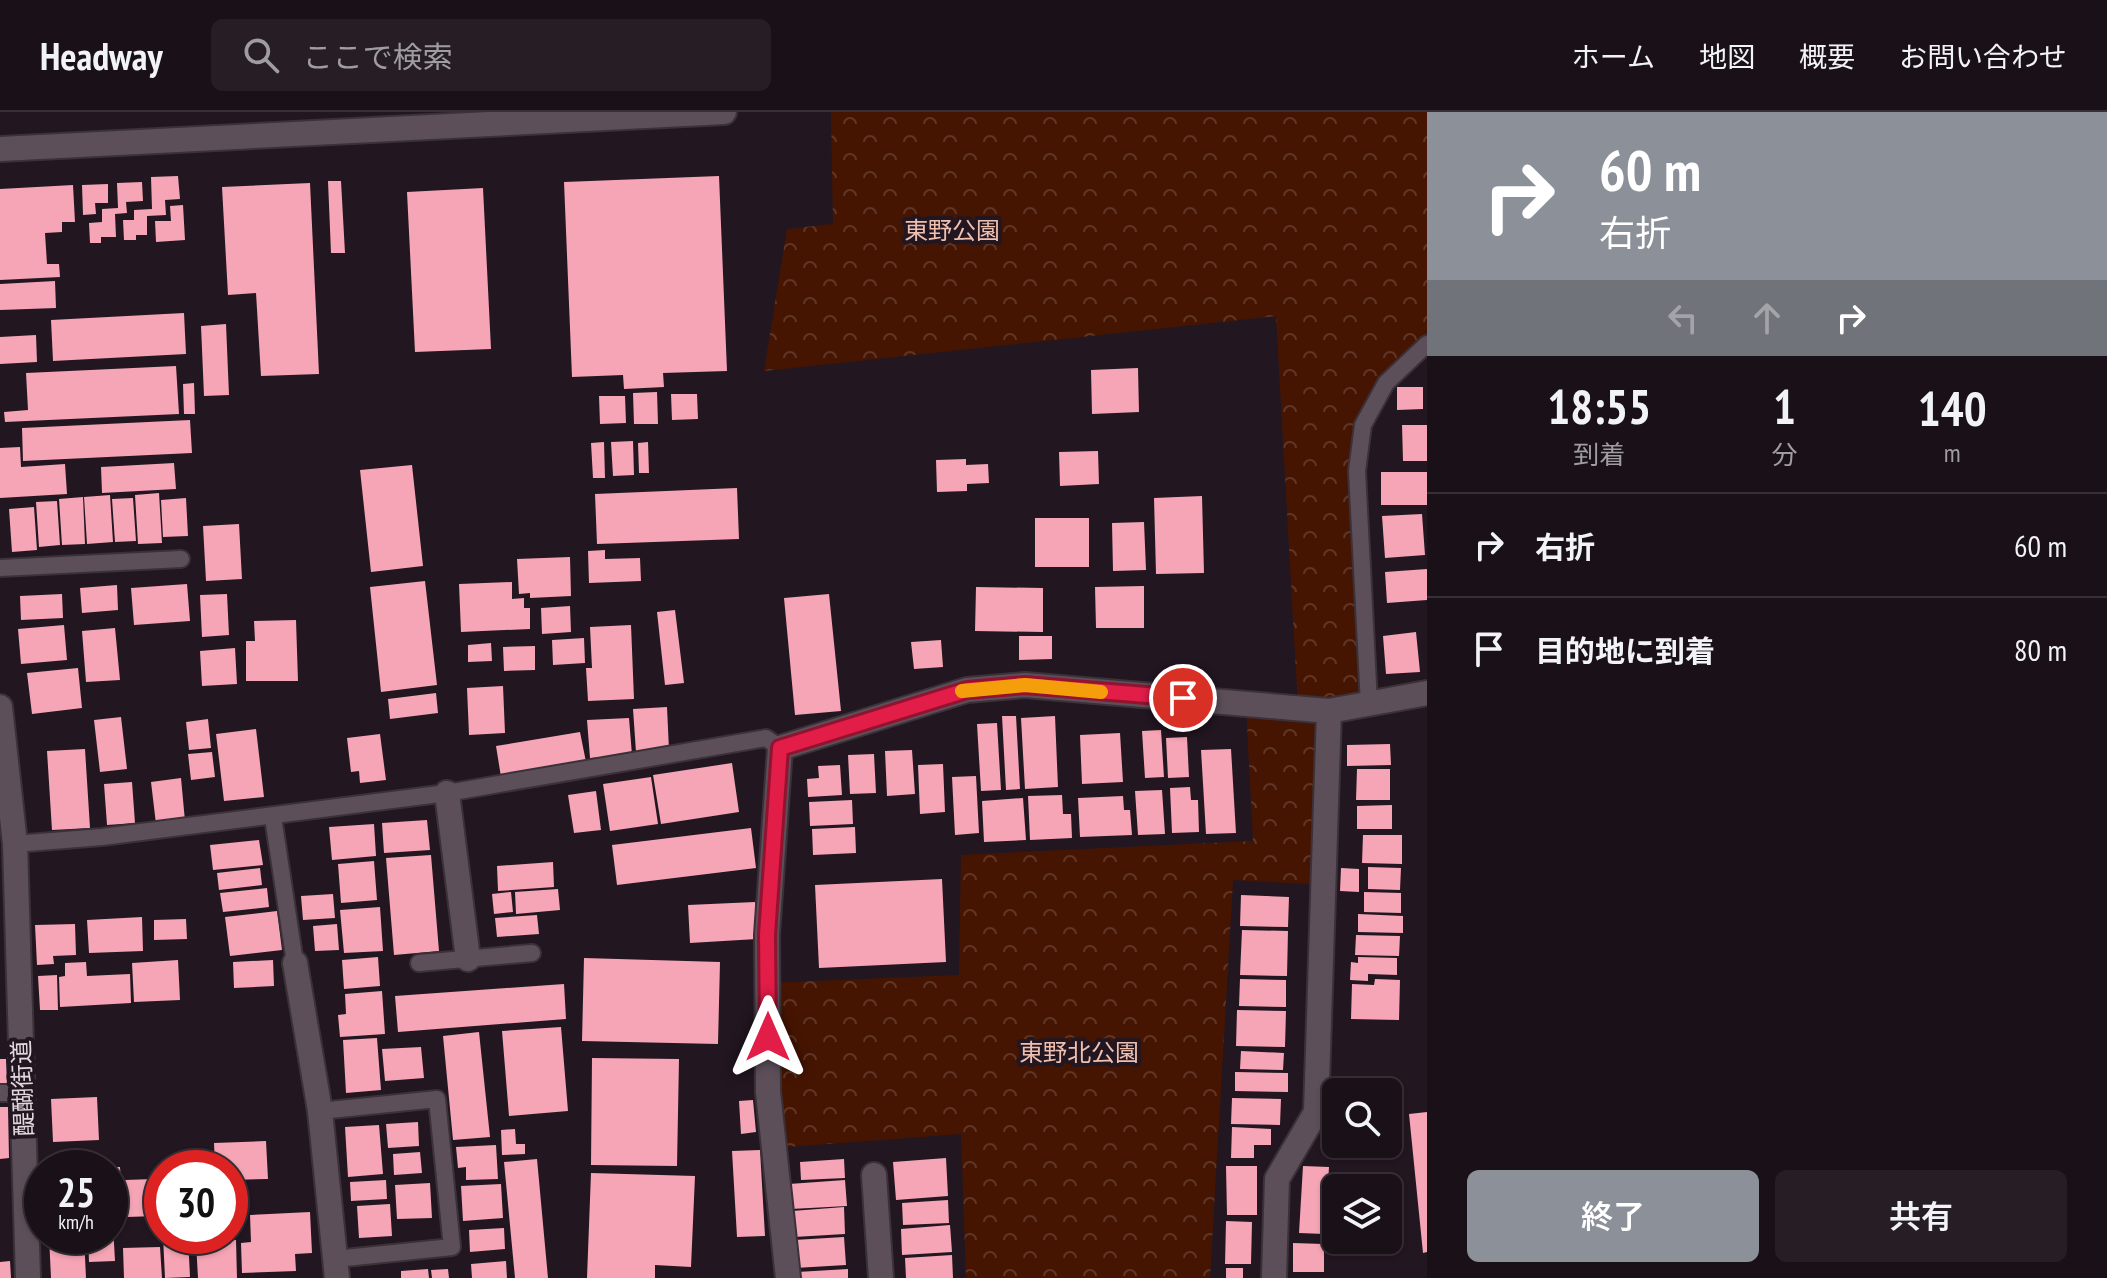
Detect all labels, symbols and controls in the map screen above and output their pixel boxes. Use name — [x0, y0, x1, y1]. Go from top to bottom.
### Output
search box — [211, 19, 771, 91]
text: Headway — [40, 31, 163, 80]
icon: search — [239, 33, 283, 77]
text: ここで検索 — [303, 37, 453, 76]
text: ホーム — [1572, 38, 1655, 75]
text: 地図 — [1699, 38, 1755, 75]
text: 概要 — [1799, 38, 1855, 75]
text: お問い合わせ — [1899, 38, 2067, 75]
text: 60 m — [1599, 134, 1701, 206]
icon: right — [1467, 144, 1571, 248]
text: 右折 — [1599, 209, 1671, 256]
park label: 東野公園 — [904, 215, 1000, 246]
icon: left — [1661, 296, 1705, 340]
icon: ahead — [1745, 296, 1789, 340]
icon: right — [1829, 296, 1873, 340]
text: 18:55 — [1547, 375, 1651, 437]
text: 1 — [1773, 375, 1796, 437]
text: 140 — [1918, 377, 1987, 439]
text: m — [1944, 436, 1961, 469]
text: 到着 — [1573, 438, 1625, 471]
text: 分 — [1771, 438, 1798, 471]
icon: right — [1467, 523, 1511, 567]
text: 60 m — [2014, 526, 2067, 565]
text: 右折 — [1535, 527, 1595, 566]
icon: arrive — [1467, 627, 1511, 671]
text: 80 m — [2014, 630, 2067, 669]
text: 目的地に到着 — [1535, 631, 1715, 670]
pin — [1149, 664, 1217, 732]
icon: arrive — [1161, 676, 1205, 720]
position arrow — [726, 995, 810, 1079]
park label: 東野北公園 — [1019, 1037, 1139, 1068]
street label: 醍醐街道 — [5, 1040, 40, 1137]
map controls — [1322, 1078, 1402, 1254]
button: search — [1322, 1078, 1402, 1158]
speed limit sign: 30 — [144, 1150, 248, 1254]
text: 25 — [57, 1166, 95, 1218]
button: 終了 — [1467, 1170, 1759, 1262]
button: 共有 — [1775, 1170, 2067, 1262]
button: layers — [1322, 1174, 1402, 1254]
text: km/h — [58, 1209, 94, 1235]

